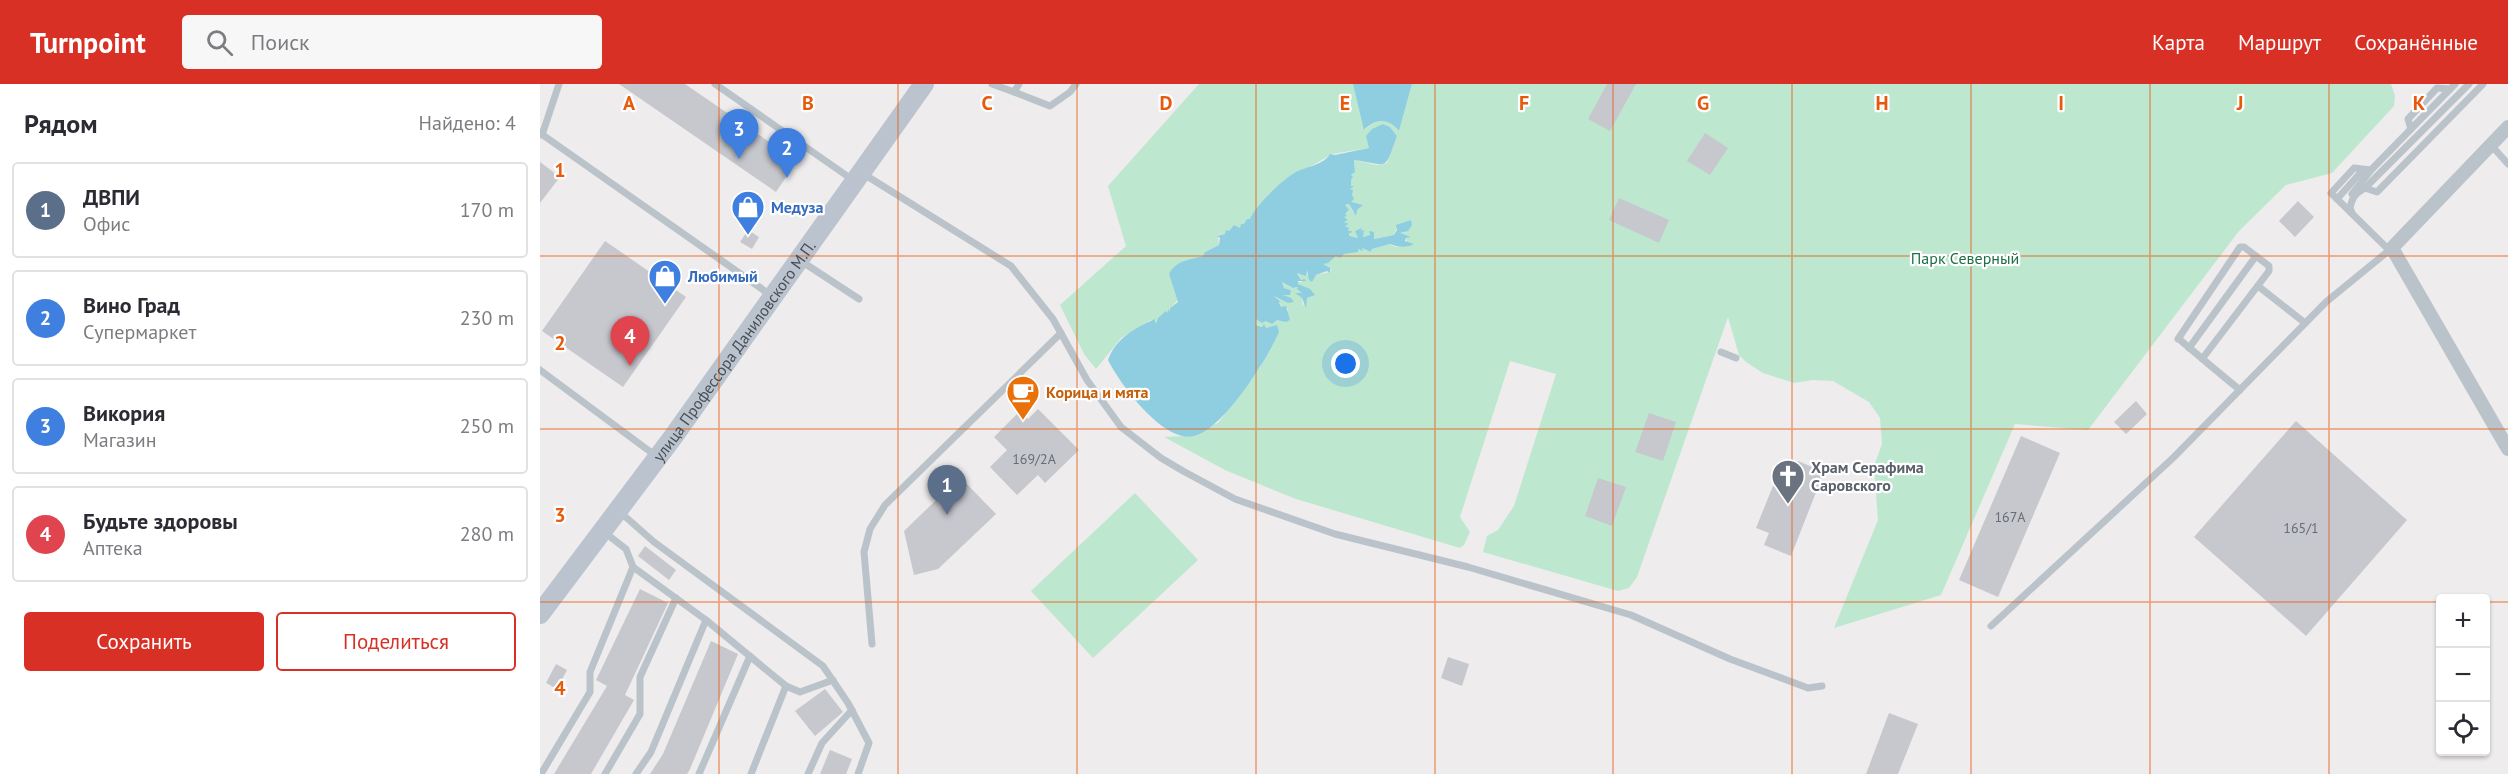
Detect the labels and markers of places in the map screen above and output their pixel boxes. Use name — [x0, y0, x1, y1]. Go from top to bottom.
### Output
pin: 3 — [720, 110, 758, 159]
pin: 2 — [768, 128, 806, 178]
shop icon: Медуза — [730, 189, 766, 236]
place label: Медуза — [771, 197, 823, 217]
shop icon: Любимый — [647, 258, 683, 305]
place label: Любимый — [687, 266, 758, 286]
pin: 4 — [610, 316, 650, 366]
cafe icon: Корица и мята — [1005, 374, 1041, 421]
place label: Корица и мята — [1046, 382, 1148, 402]
place label: Храм Серафима Саровского — [1811, 457, 1924, 495]
church icon: Храм Серафима Саровского — [1770, 458, 1806, 505]
pin: 1 — [928, 466, 966, 515]

